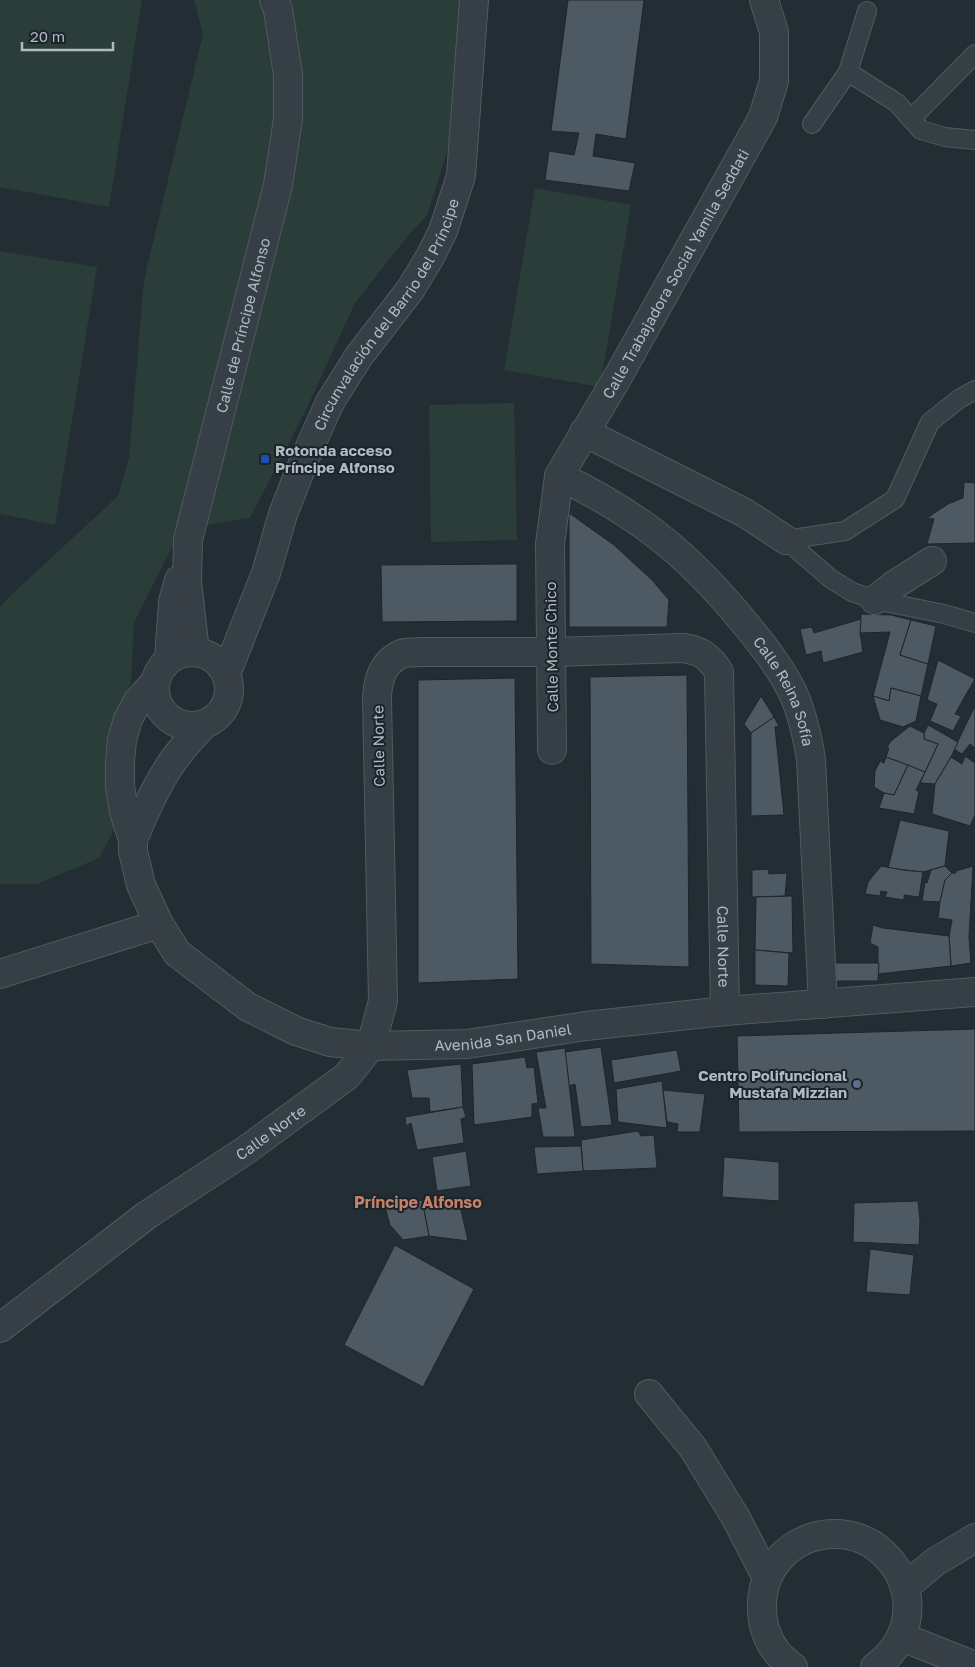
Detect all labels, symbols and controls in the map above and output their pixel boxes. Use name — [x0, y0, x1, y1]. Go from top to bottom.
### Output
scale bar — [22, 20, 114, 52]
text: 20 m — [30, 27, 65, 45]
street label: Calle Trabajadora Social Yamila Seddati — [598, 146, 752, 402]
street label: Circunvalación del Barrio del Príncipe — [309, 196, 462, 433]
street label: Calle de Príncipe Alfonso — [212, 236, 273, 415]
place label: Rotonda acceso Príncipe Alfonso — [275, 441, 395, 476]
marker: Rotonda acceso Príncipe Alfonso — [259, 453, 271, 465]
street label: Calle Monte Chico — [541, 582, 561, 712]
street label: Calle Reina Sofía — [750, 633, 818, 748]
street label: Calle Norte — [368, 705, 388, 787]
street label: Calle Norte — [714, 905, 734, 988]
street label: Avenida San Daniel — [434, 1019, 573, 1054]
place label: Centro Polifuncional Mustafa Mizzian — [698, 1066, 847, 1101]
marker: Centro Polifuncional Mustafa Mizzian — [851, 1078, 863, 1090]
street label: Calle Norte — [232, 1101, 309, 1163]
district label: Príncipe Alfonso — [354, 1192, 482, 1212]

